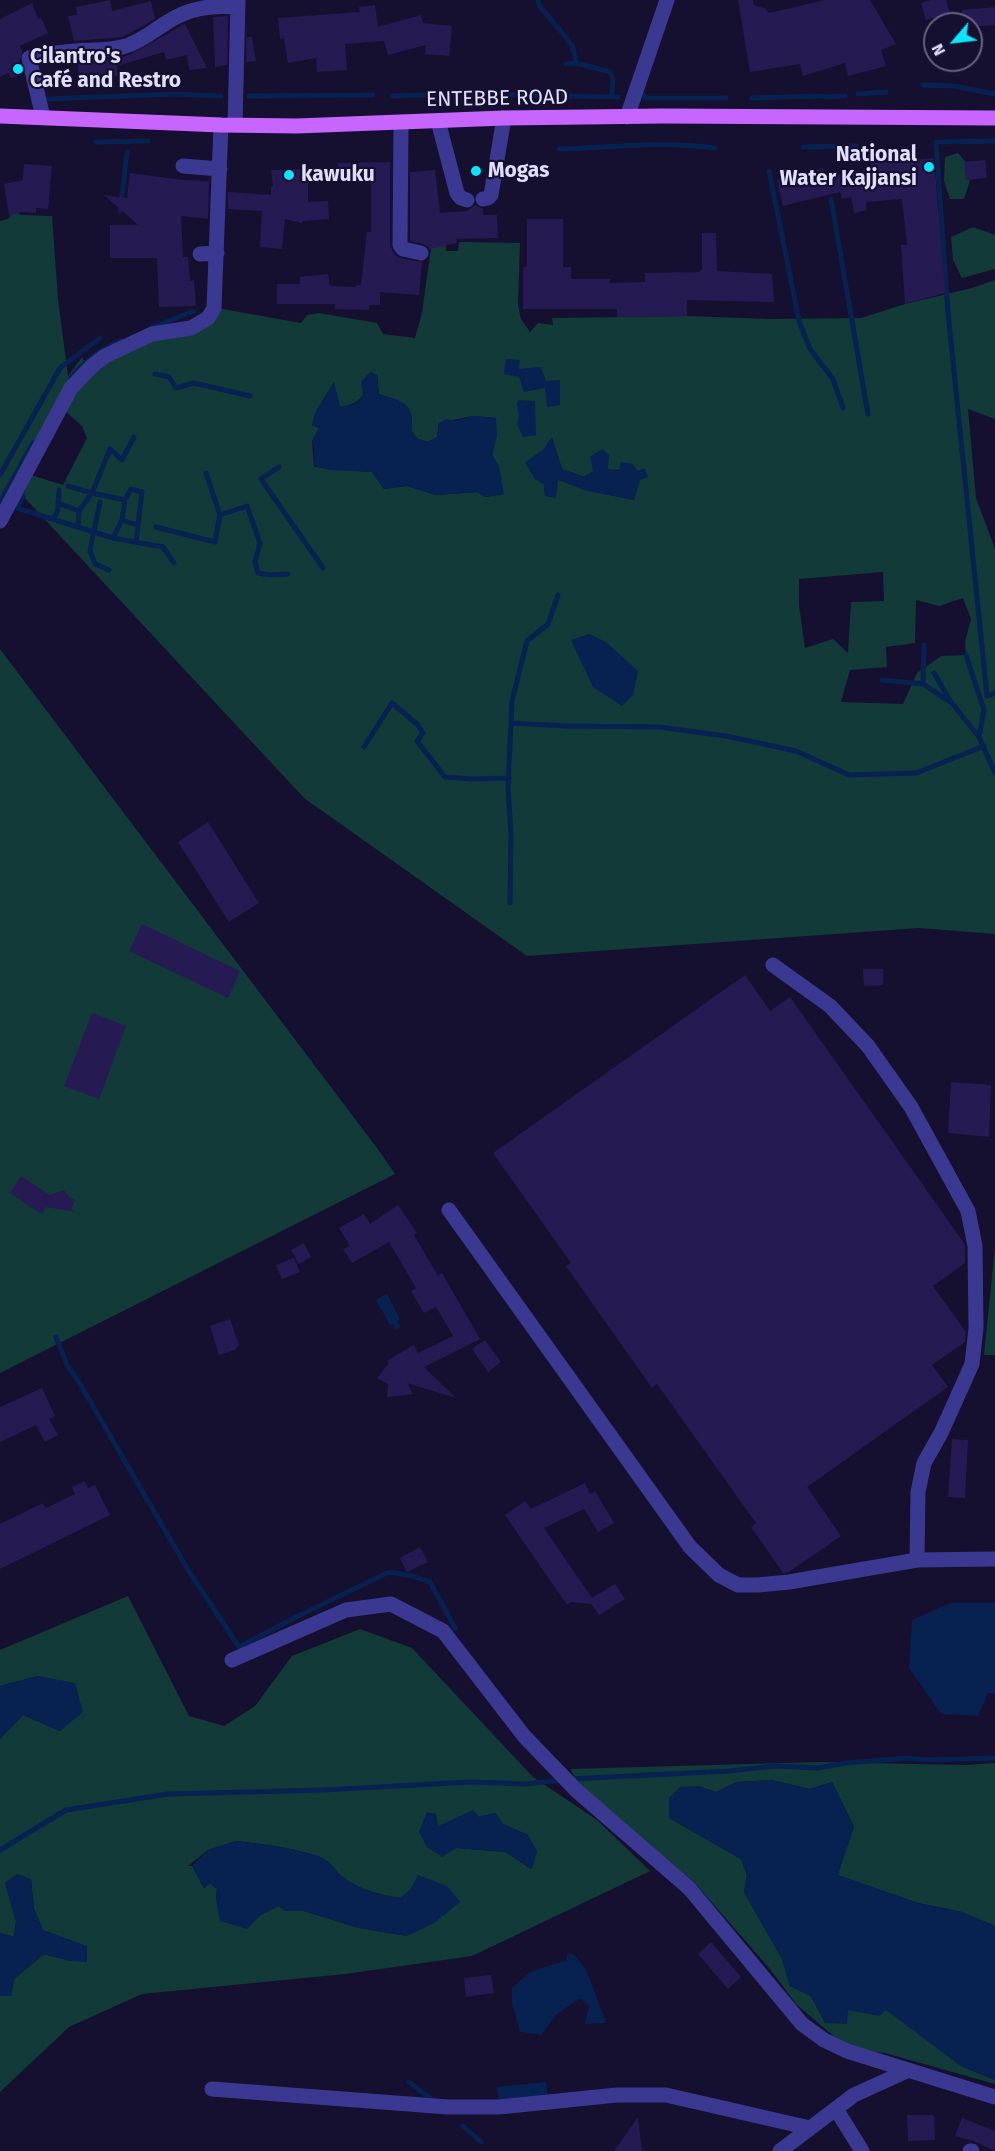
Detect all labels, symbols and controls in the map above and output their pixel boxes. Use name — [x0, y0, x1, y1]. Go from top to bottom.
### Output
north arrow — [923, 12, 983, 72]
text: N — [928, 41, 949, 59]
place label: Cilantro's Café and Restro — [30, 44, 181, 94]
marker: Cilantro's Café and Restro — [11, 62, 25, 76]
street label: ENTEBBE ROAD — [426, 85, 568, 113]
place label: National Water Kajjansi — [780, 142, 917, 192]
place label: Mogas — [488, 158, 549, 184]
marker: National Water Kajjansi — [922, 160, 936, 174]
place label: kawuku — [301, 162, 375, 188]
marker: Mogas — [469, 164, 483, 178]
marker: kawuku — [282, 168, 296, 182]

